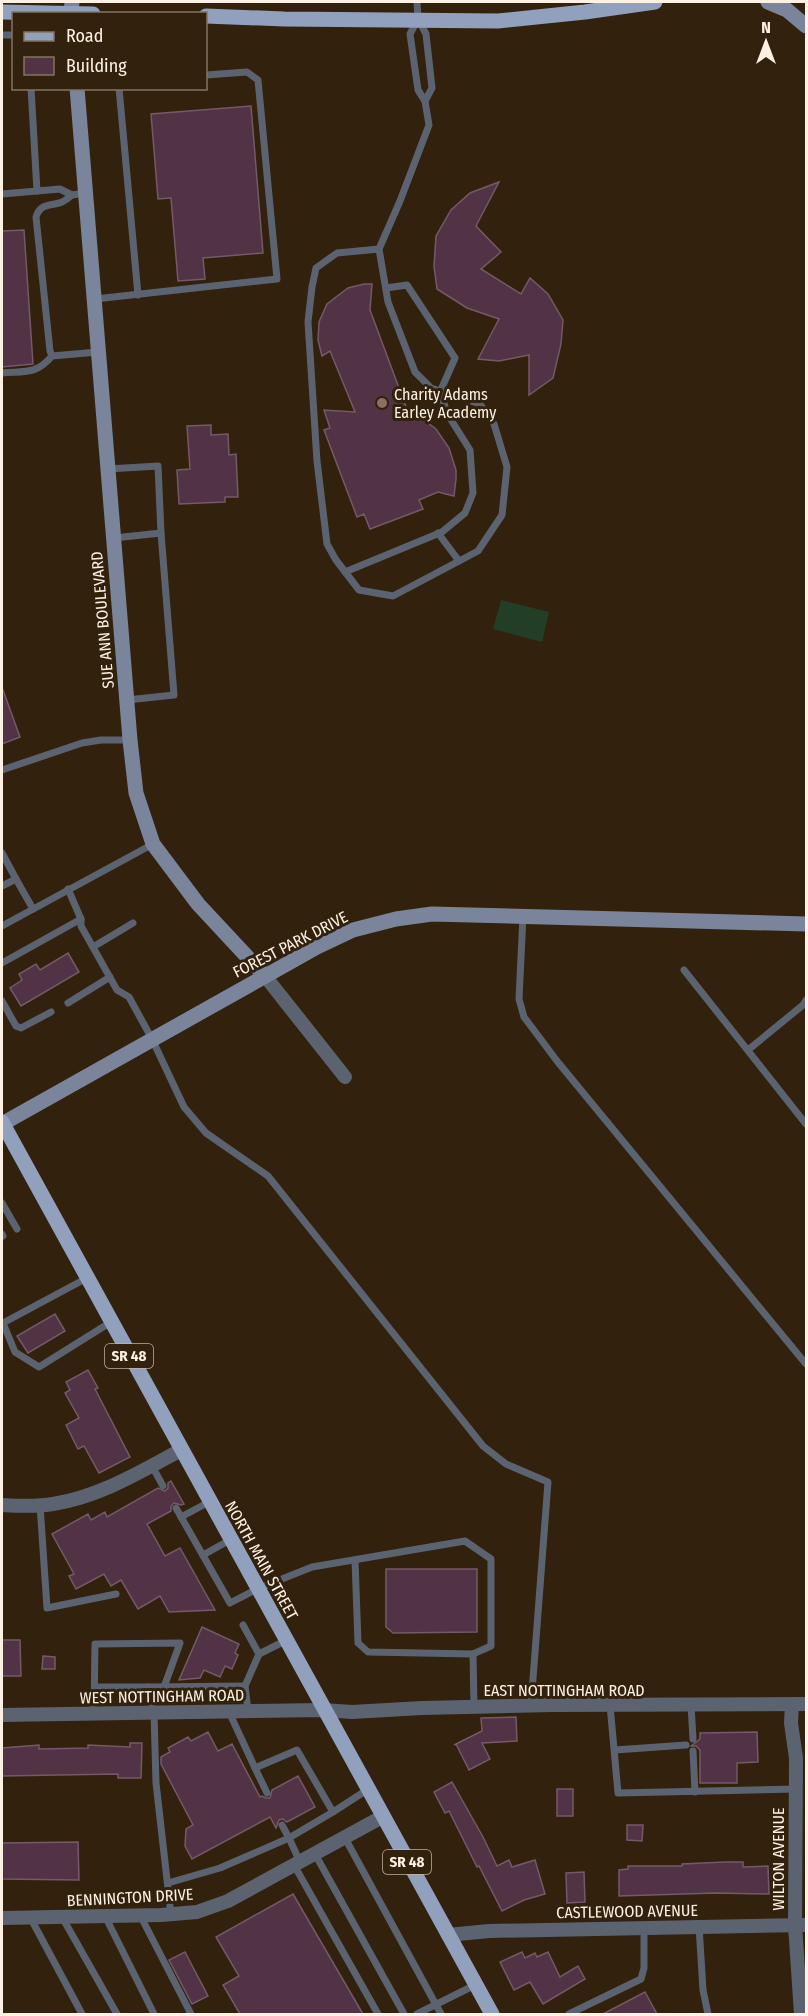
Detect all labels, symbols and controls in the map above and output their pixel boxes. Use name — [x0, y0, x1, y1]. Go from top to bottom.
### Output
legend — [12, 12, 207, 90]
north arrow — [736, 12, 796, 72]
text: N — [761, 18, 771, 37]
text: Road — [66, 25, 103, 47]
text: Building — [66, 55, 127, 77]
place label: Charity Adams Earley Academy — [394, 385, 497, 422]
marker: Charity Adams Earley Academy — [375, 396, 389, 410]
street label: SUE ANN BOULEVARD — [87, 551, 118, 689]
street label: FOREST PARK DRIVE — [230, 907, 351, 982]
road number: SR 48 — [105, 1344, 153, 1368]
street label: NORTH MAIN STREET — [221, 1498, 302, 1623]
street label: EAST NOTTINGHAM ROAD — [483, 1681, 645, 1700]
street label: WEST NOTTINGHAM ROAD — [80, 1686, 244, 1707]
street label: WILTON AVENUE — [769, 1808, 788, 1910]
road number: SR 48 — [383, 1850, 431, 1874]
street label: BENNINGTON DRIVE — [66, 1885, 194, 1910]
street label: CASTLEWOOD AVENUE — [556, 1901, 698, 1922]

